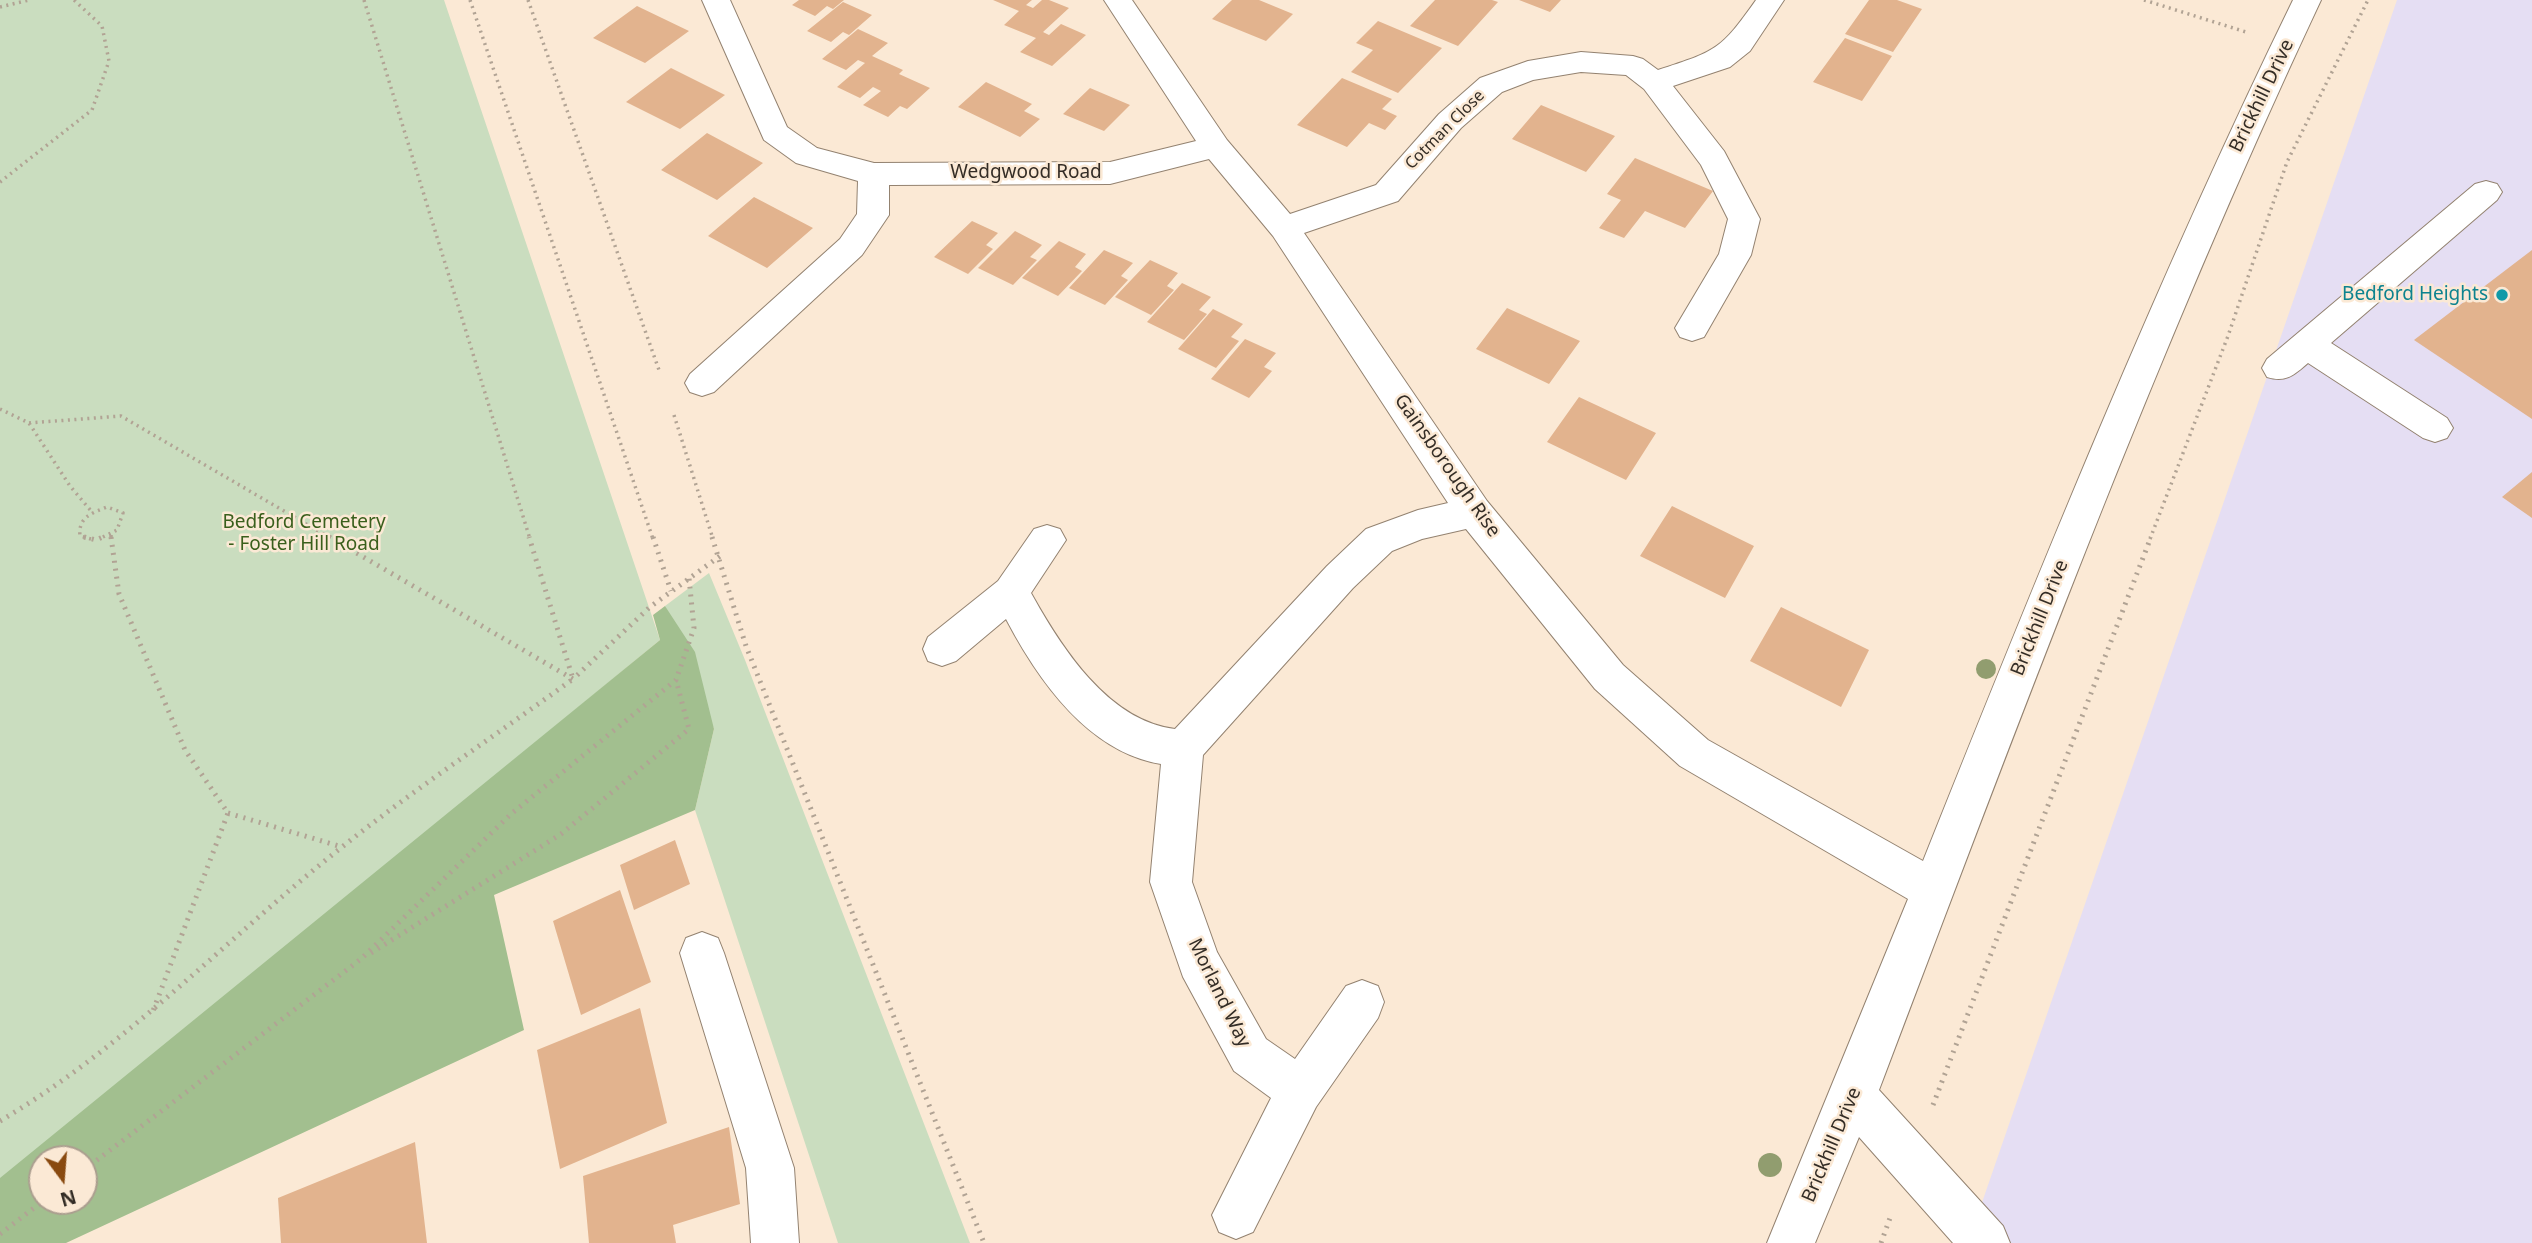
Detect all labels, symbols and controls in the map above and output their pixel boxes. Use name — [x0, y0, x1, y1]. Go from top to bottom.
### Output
street label: Brickhill Drive — [2225, 36, 2299, 156]
street label: Cotman Close — [1401, 86, 1489, 174]
street label: Wedgwood Road — [950, 162, 1102, 184]
place label: Bedford Heights — [2342, 284, 2488, 306]
marker: Bedford Heights — [2494, 287, 2510, 303]
street label: Gainsborough Rise — [1389, 390, 1505, 542]
park label: Bedford Cemetery - Foster Hill Road — [222, 512, 386, 556]
street label: Brickhill Drive — [2006, 557, 2074, 679]
street label: Morland Way — [1183, 935, 1255, 1051]
street label: Brickhill Drive — [1798, 1084, 1866, 1206]
north arrow — [28, 1145, 98, 1215]
text: N — [57, 1184, 79, 1213]

